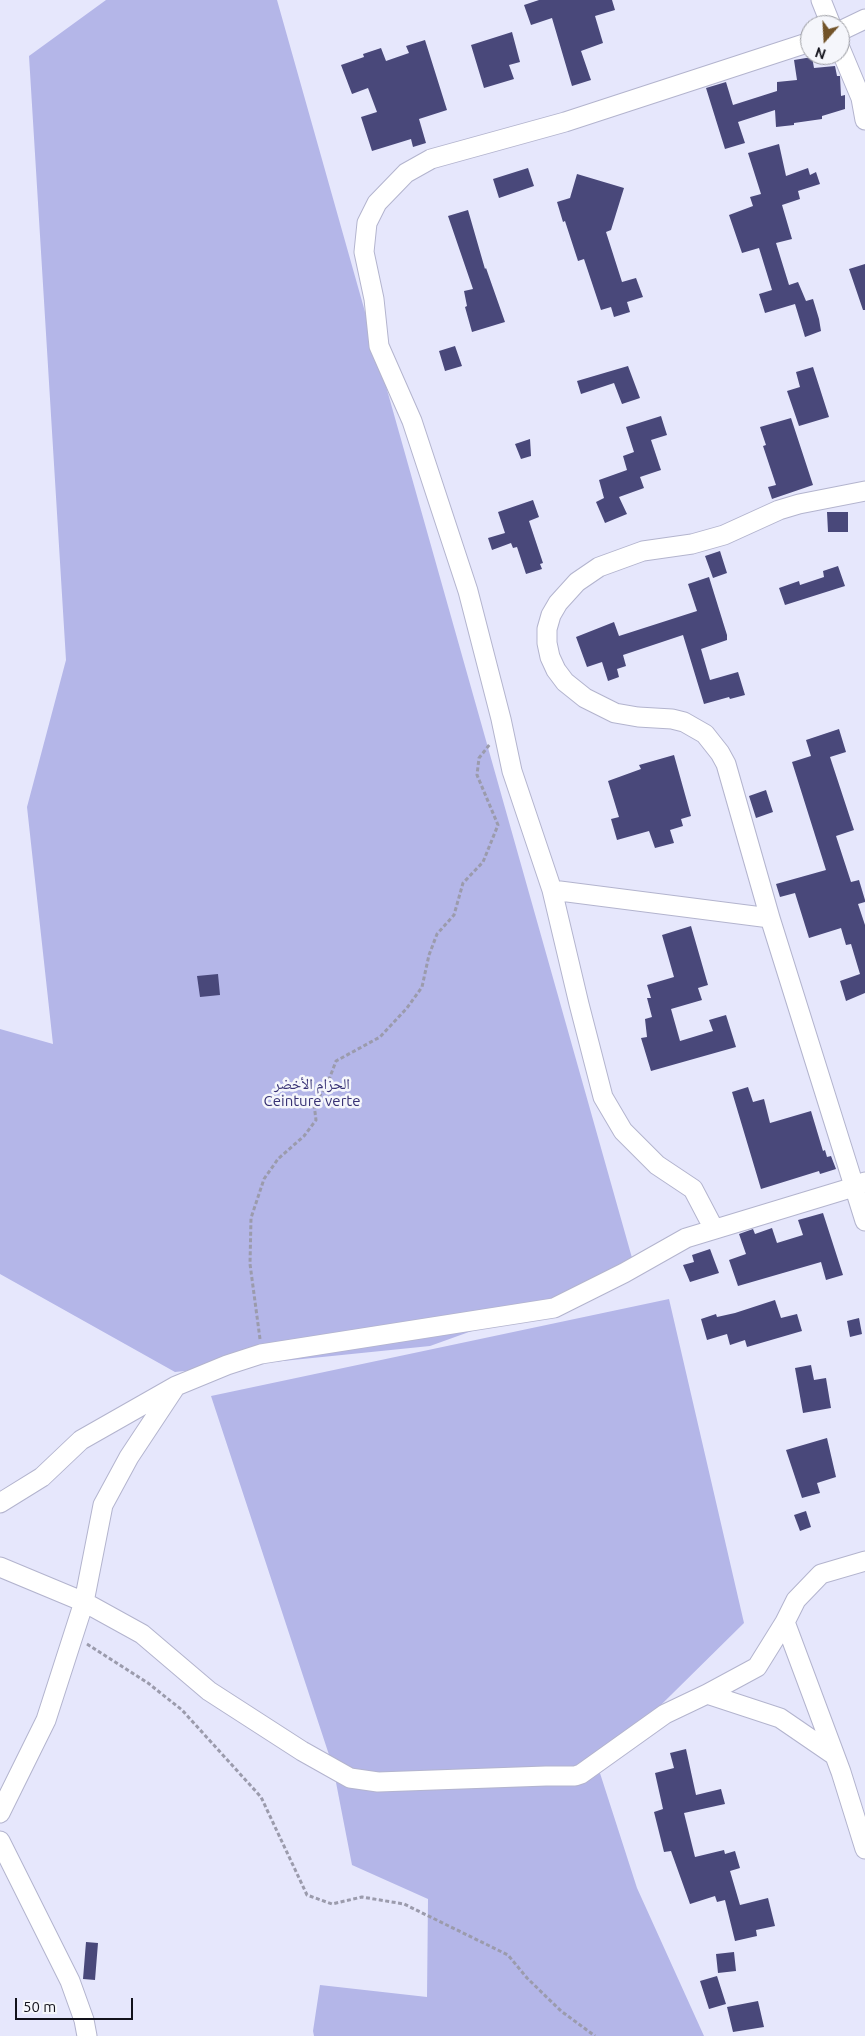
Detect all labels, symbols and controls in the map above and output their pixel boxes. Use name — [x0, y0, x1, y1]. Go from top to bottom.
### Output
north arrow — [800, 15, 850, 65]
text: N — [813, 44, 828, 63]
park label: الحزام الأخضر Ceinture verte — [264, 1075, 360, 1110]
scale bar — [18, 1988, 135, 2020]
text: 50 m — [23, 1998, 56, 2015]

